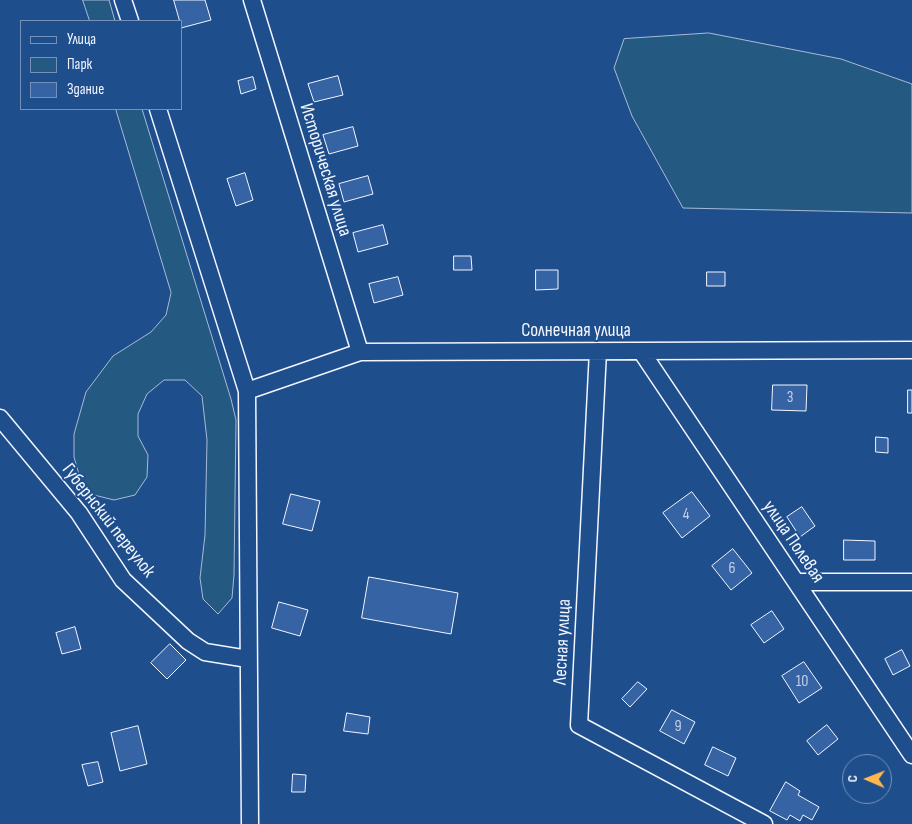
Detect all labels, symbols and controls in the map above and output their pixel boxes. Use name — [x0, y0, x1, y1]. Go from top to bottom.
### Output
legend — [20, 20, 182, 110]
text: Улица — [67, 30, 96, 49]
text: Парк — [67, 55, 92, 74]
text: Здание — [67, 80, 104, 99]
street label: Историческая улица — [294, 101, 356, 239]
street label: Солнечная улица — [521, 320, 631, 342]
house number: 3 — [787, 388, 793, 408]
street label: Губернский переулок — [56, 459, 160, 583]
street label: улица Полевая — [757, 496, 829, 588]
house number: 4 — [683, 505, 689, 525]
house number: 6 — [728, 559, 736, 579]
street label: Лесная улица — [549, 598, 577, 686]
house number: 10 — [796, 672, 808, 692]
house number: 9 — [674, 717, 682, 737]
north arrow — [842, 754, 892, 804]
text: С — [844, 775, 861, 782]

